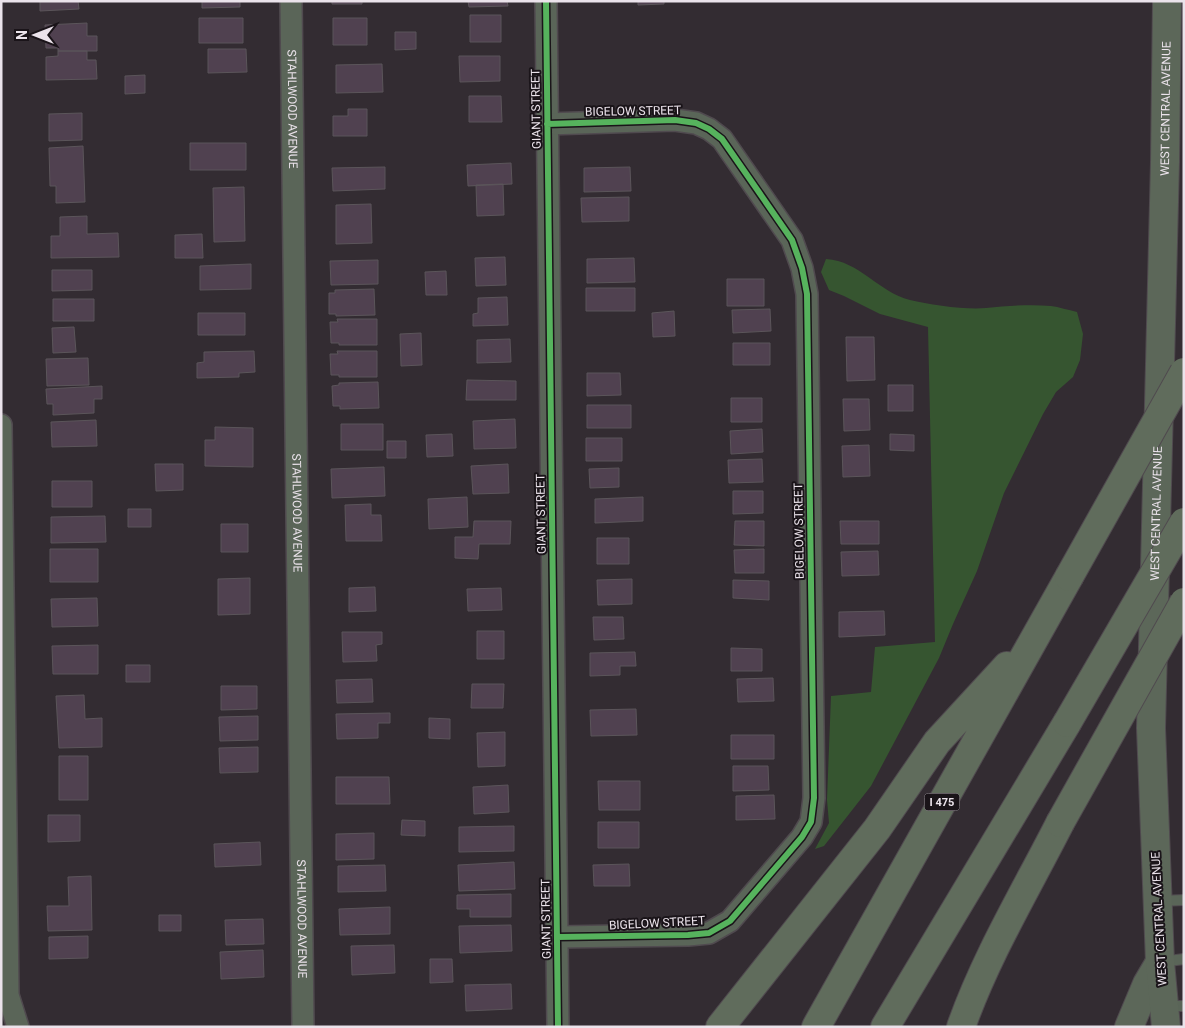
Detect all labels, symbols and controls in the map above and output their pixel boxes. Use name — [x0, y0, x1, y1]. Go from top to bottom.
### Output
north arrow — [10, 10, 60, 60]
text: N — [14, 30, 30, 40]
street label: WEST CENTRAL AVENUE — [1158, 41, 1173, 176]
street label: STAHLWOOD AVENUE — [285, 49, 300, 169]
street label: GIANT STREET — [528, 69, 544, 149]
street label: BIGELOW STREET — [585, 103, 681, 119]
street label: WEST CENTRAL AVENUE — [1148, 446, 1165, 581]
street label: STAHLWOOD AVENUE — [289, 453, 305, 573]
street label: GIANT STREET — [533, 474, 549, 554]
street label: BIGELOW STREET — [791, 483, 807, 579]
road number: I 475 — [924, 794, 960, 810]
street label: WEST CENTRAL AVENUE — [1148, 851, 1170, 986]
street label: STAHLWOOD AVENUE — [294, 859, 309, 979]
street label: GIANT STREET — [538, 879, 554, 959]
street label: BIGELOW STREET — [609, 913, 705, 933]

